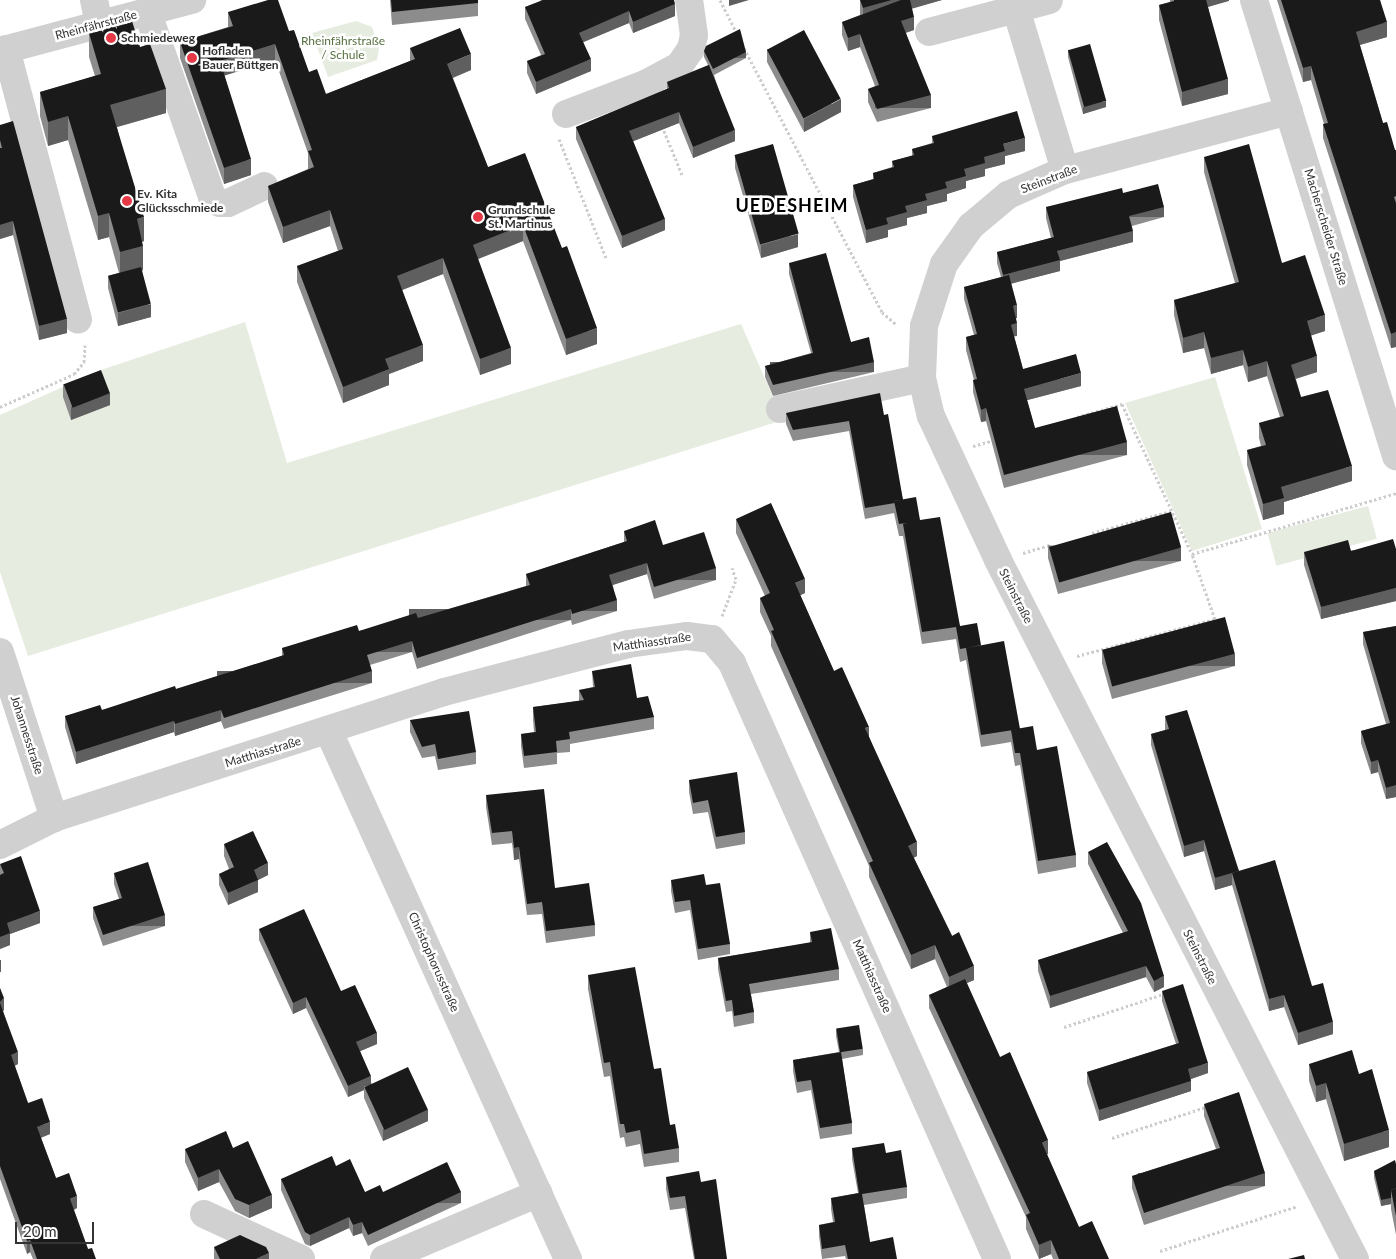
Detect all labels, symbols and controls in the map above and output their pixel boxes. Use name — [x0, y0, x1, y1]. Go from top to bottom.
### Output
street label: Rheinfährstraße — [53, 7, 139, 43]
place label: Schmiedeweg — [121, 31, 195, 45]
marker: Schmiedeweg — [105, 32, 117, 44]
park label: Rheinfährstraße / Schule — [301, 34, 385, 62]
place label: Hofladen Bauer Büttgen — [202, 44, 279, 72]
marker: Hofladen Bauer Büttgen — [186, 52, 198, 64]
street label: Steinstraße — [1019, 162, 1079, 196]
street label: Macherscheider Straße — [1301, 167, 1351, 287]
place label: Ev. Kita Glücksschmiede — [137, 187, 223, 215]
district label: UEDESHEIM — [734, 194, 850, 216]
marker: Ev. Kita Glücksschmiede — [121, 195, 133, 207]
place label: Grundschule St. Martinus — [488, 203, 555, 231]
marker: Grundschule St. Martinus — [472, 211, 484, 223]
street label: Steinstraße — [996, 566, 1036, 626]
street label: Matthiasstraße — [612, 629, 692, 655]
street label: Johannesstraße — [7, 694, 47, 776]
street label: Matthiasstraße — [223, 734, 303, 770]
street label: Christophorusstraße — [406, 910, 462, 1014]
street label: Steinstraße — [1180, 927, 1220, 987]
street label: Matthiasstraße — [849, 937, 895, 1015]
scale bar — [18, 1212, 96, 1244]
text: 20 m — [23, 1222, 57, 1240]

